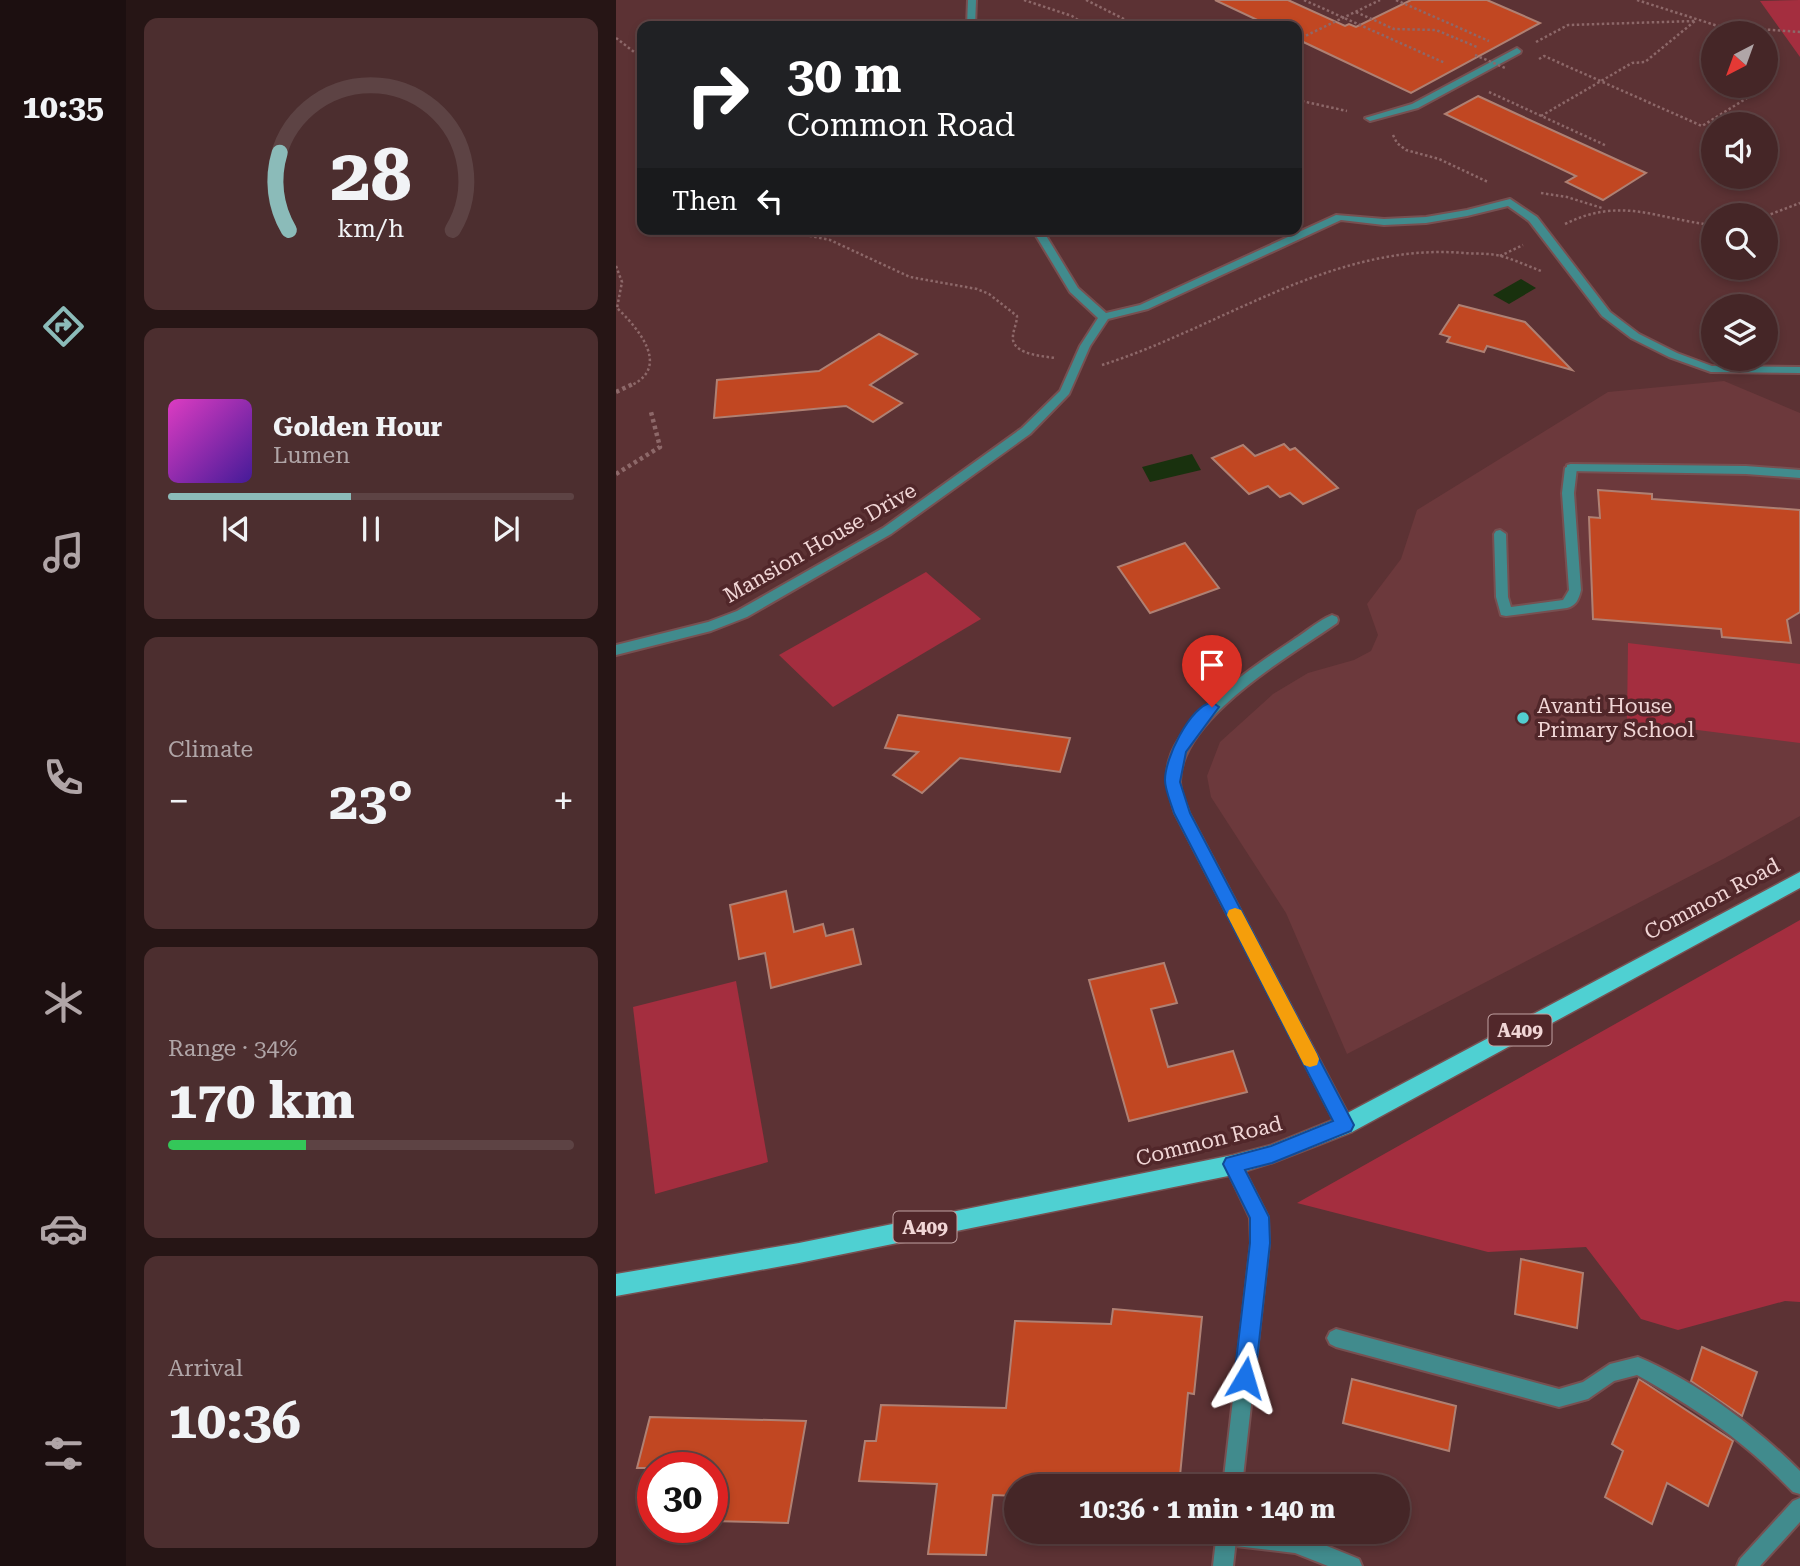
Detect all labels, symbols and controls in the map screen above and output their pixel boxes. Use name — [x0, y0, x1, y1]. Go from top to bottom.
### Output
north arrow — [1701, 21, 1778, 98]
map controls — [1701, 21, 1778, 371]
text: 30 m — [787, 47, 902, 104]
icon: right — [672, 49, 763, 140]
text: 10:35 — [22, 88, 104, 126]
text: Common Road — [787, 106, 1015, 144]
button: sound — [1701, 112, 1778, 189]
text: 28 — [330, 133, 412, 218]
icon: left — [751, 182, 789, 220]
text: Then — [672, 186, 737, 216]
button: search — [1701, 203, 1778, 280]
text: km/h — [338, 214, 404, 243]
button: layers — [1701, 294, 1778, 371]
icon: directions — [39, 302, 88, 351]
text: Golden Hour — [273, 412, 442, 442]
text: Lumen — [273, 442, 350, 469]
street label: Mansion House Drive — [720, 478, 920, 608]
icon: previous — [217, 510, 255, 548]
icon: pause — [352, 510, 390, 548]
icon: next — [487, 510, 525, 548]
icon: music — [39, 528, 88, 577]
pin — [1182, 635, 1242, 707]
icon: arrive — [1193, 646, 1231, 684]
place label: Avanti House Primary School — [1537, 694, 1695, 742]
marker: Avanti House Primary School — [1515, 710, 1531, 726]
text: Climate — [168, 736, 253, 763]
icon: phone — [39, 753, 88, 802]
text: 23° — [329, 771, 413, 832]
text: − — [168, 779, 189, 823]
text: + — [553, 779, 574, 823]
street label: Common Road — [1640, 853, 1784, 945]
icon: climate — [39, 978, 88, 1027]
road number: A409 — [1488, 1014, 1552, 1046]
text: Range · 34% — [168, 1035, 297, 1062]
text: 170 km — [168, 1070, 355, 1131]
street label: Common Road — [1133, 1111, 1285, 1171]
icon: car — [39, 1204, 88, 1253]
road number: A409 — [894, 1212, 956, 1242]
position arrow — [1208, 1341, 1282, 1415]
text: Arrival — [168, 1355, 243, 1382]
text: 10:36 — [168, 1390, 301, 1451]
icon: filters — [39, 1429, 88, 1478]
speed limit sign: 30 — [637, 1452, 728, 1543]
text: 10:36 · 1 min · 140 m — [1079, 1494, 1335, 1524]

